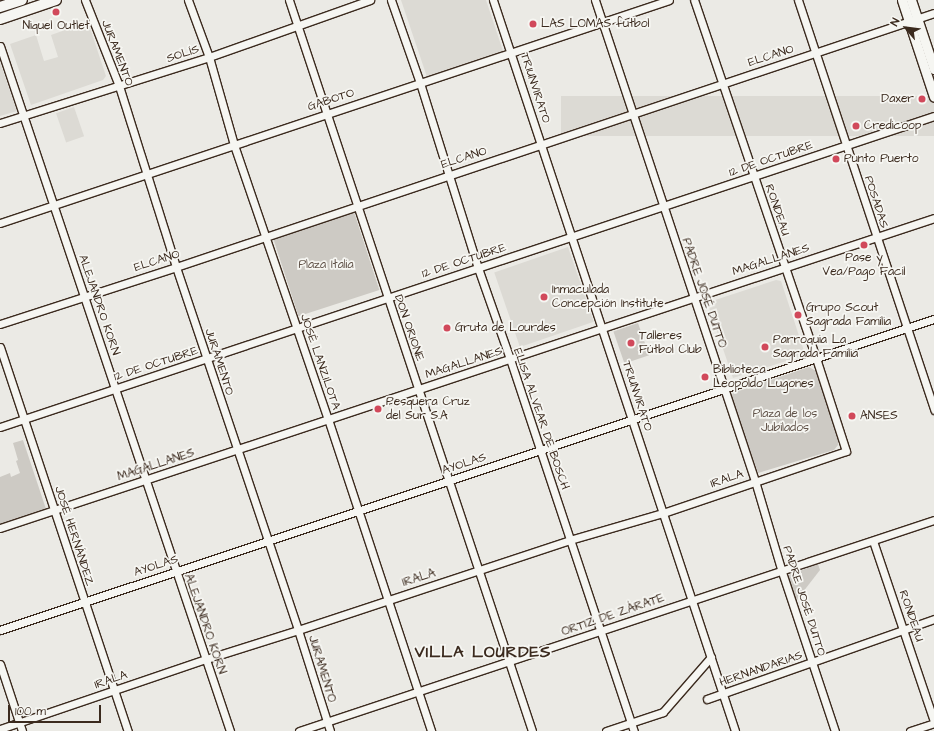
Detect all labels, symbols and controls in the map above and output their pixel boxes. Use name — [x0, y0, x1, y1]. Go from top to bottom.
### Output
marker: Niquel Outlet — [51, 7, 61, 17]
north arrow — [886, 8, 926, 48]
text: N — [887, 16, 903, 29]
place label: LAS LOMAS futbol — [541, 17, 649, 31]
street label: JURAMENTO — [98, 18, 136, 88]
place label: Niquel Outlet — [23, 19, 89, 33]
marker: LAS LOMAS futbol — [528, 19, 538, 29]
street label: SOLÍS — [165, 42, 201, 66]
street label: ELCANO — [746, 42, 796, 70]
street label: TRIUNVIRATO — [517, 51, 553, 125]
street label: GABOTO — [306, 86, 356, 114]
place label: Daxer — [881, 92, 914, 106]
marker: Daxer — [917, 94, 927, 104]
place label: Credicoop — [864, 119, 921, 133]
marker: Credicoop — [851, 121, 861, 131]
street label: 12 DE OCTUBRE — [727, 138, 815, 180]
street label: ELCANO — [439, 144, 489, 172]
place label: Punto Puerto — [844, 152, 919, 166]
marker: Punto Puerto — [831, 154, 841, 164]
street label: POSADAS — [861, 174, 891, 230]
street label: RONDEAU — [761, 182, 793, 238]
street label: PADRE JOSÉ DUTTO — [678, 236, 730, 350]
marker: Pase y Vea/Pago Facil — [859, 240, 869, 250]
street label: 12 DE OCTUBRE — [420, 241, 508, 281]
street label: MAGALLANES — [731, 241, 811, 279]
street label: ELCANO — [132, 247, 182, 275]
place label: Pase y Vea/Pago Facil — [823, 251, 905, 279]
street label: ALEJANDRO KORN — [75, 253, 123, 357]
park label: Plaza Italia — [298, 258, 354, 272]
place label: Inmaculada Concepción Institute — [552, 283, 664, 311]
marker: Inmaculada Concepción Institute — [539, 292, 549, 302]
street label: DON ORIONE — [391, 293, 427, 363]
place label: Grupo Scout Sagrada Familia — [806, 301, 891, 329]
marker: Grupo Scout Sagrada Familia — [793, 310, 803, 320]
street label: JOSÉ LANZILOTA — [297, 312, 343, 412]
place label: Gruta de Lourdes — [455, 321, 556, 335]
marker: Gruta de Lourdes — [442, 323, 452, 333]
street label: JURAMENTO — [201, 327, 237, 397]
place label: Talleres Fútbol Club — [639, 329, 702, 357]
place label: Parroquia La Sagrada Familia — [773, 333, 858, 361]
marker: Talleres Fútbol Club — [626, 338, 636, 348]
marker: Parroquia La Sagrada Familia — [760, 342, 770, 352]
street label: 12 DE OCTUBRE — [112, 344, 200, 384]
street label: MAGALLANES — [424, 344, 504, 382]
street label: ELISA ALVEAR DE BOSCH — [510, 346, 572, 492]
street label: TRIUNVIRATO — [619, 359, 655, 433]
place label: Biblioteca Leopoldo Lugones — [713, 363, 813, 391]
marker: Biblioteca Leopoldo Lugones — [700, 372, 710, 382]
place label: Pesquera Cruz del Sur S.A — [386, 395, 470, 423]
marker: Pesquera Cruz del Sur S.A — [373, 404, 383, 414]
park label: Plaza de los Jubilados — [753, 407, 817, 435]
place label: ANSES — [860, 409, 898, 423]
marker: ANSES — [847, 411, 857, 421]
street label: MAGALLANES — [116, 446, 196, 484]
street label: AYOLAS — [440, 450, 488, 478]
street label: IRALA — [709, 467, 745, 491]
street label: JOSÉ HERNÁNDEZ — [51, 484, 97, 588]
street label: PADRE JOSÉ DUTTO — [779, 544, 829, 658]
street label: AYOLAS — [132, 552, 180, 580]
street label: IRALA — [401, 566, 437, 590]
street label: ALEJANDRO KORN — [181, 572, 229, 676]
street label: RONDEAU — [895, 588, 927, 644]
street label: ORTIZ DE ZÁRATE — [560, 591, 666, 639]
street label: JURAMENTO — [305, 634, 339, 704]
district label: VILLA LOURDES — [415, 642, 551, 662]
street label: HERNANDARIAS — [718, 648, 804, 690]
street label: IRALA — [93, 668, 129, 692]
scale bar — [10, 697, 103, 723]
text: 100 m — [15, 703, 46, 720]

